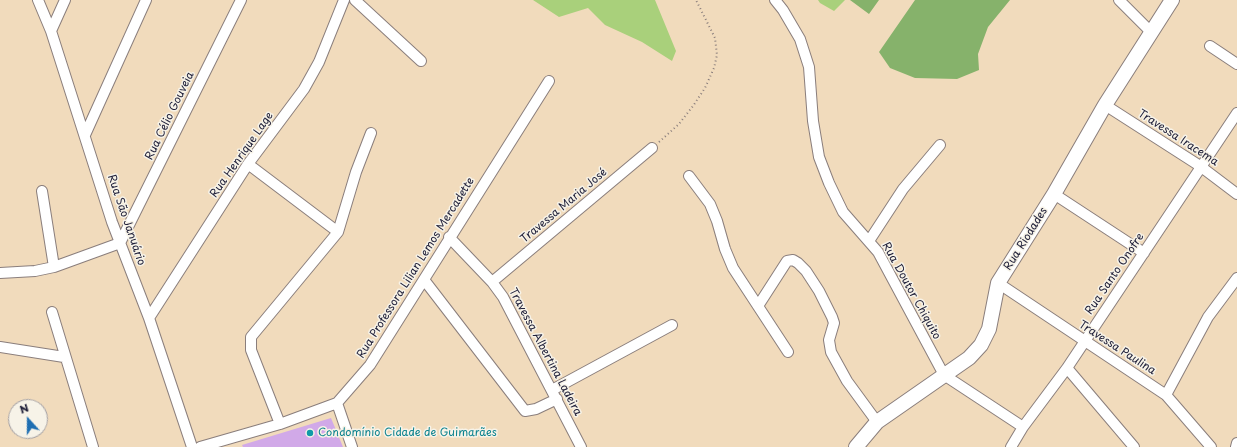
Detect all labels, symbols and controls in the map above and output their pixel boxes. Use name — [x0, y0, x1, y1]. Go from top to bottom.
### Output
street label: Rua Célio Gouveia — [143, 70, 197, 162]
street label: Travessa Iracema — [1135, 107, 1221, 169]
street label: Rua Henrique Lage — [208, 110, 276, 200]
street label: Travessa Maria José — [518, 166, 610, 246]
street label: Rua São Januário — [104, 173, 148, 267]
street label: Rua Professora Lilian Lemos Mercadette — [355, 175, 477, 361]
street label: Rua Riodades — [1001, 205, 1051, 273]
street label: Rua Santo Onofre — [1083, 231, 1147, 317]
street label: Rua Doutor Chiquito — [879, 240, 943, 342]
street label: Travessa Albertina Ladeira — [506, 286, 584, 418]
street label: Travessa Paulina — [1076, 318, 1158, 378]
north arrow — [8, 399, 48, 439]
text: N — [17, 399, 31, 418]
place label: Condomínio Cidade de Guimarães — [318, 426, 497, 440]
marker: Condomínio Cidade de Guimarães — [305, 428, 315, 438]

